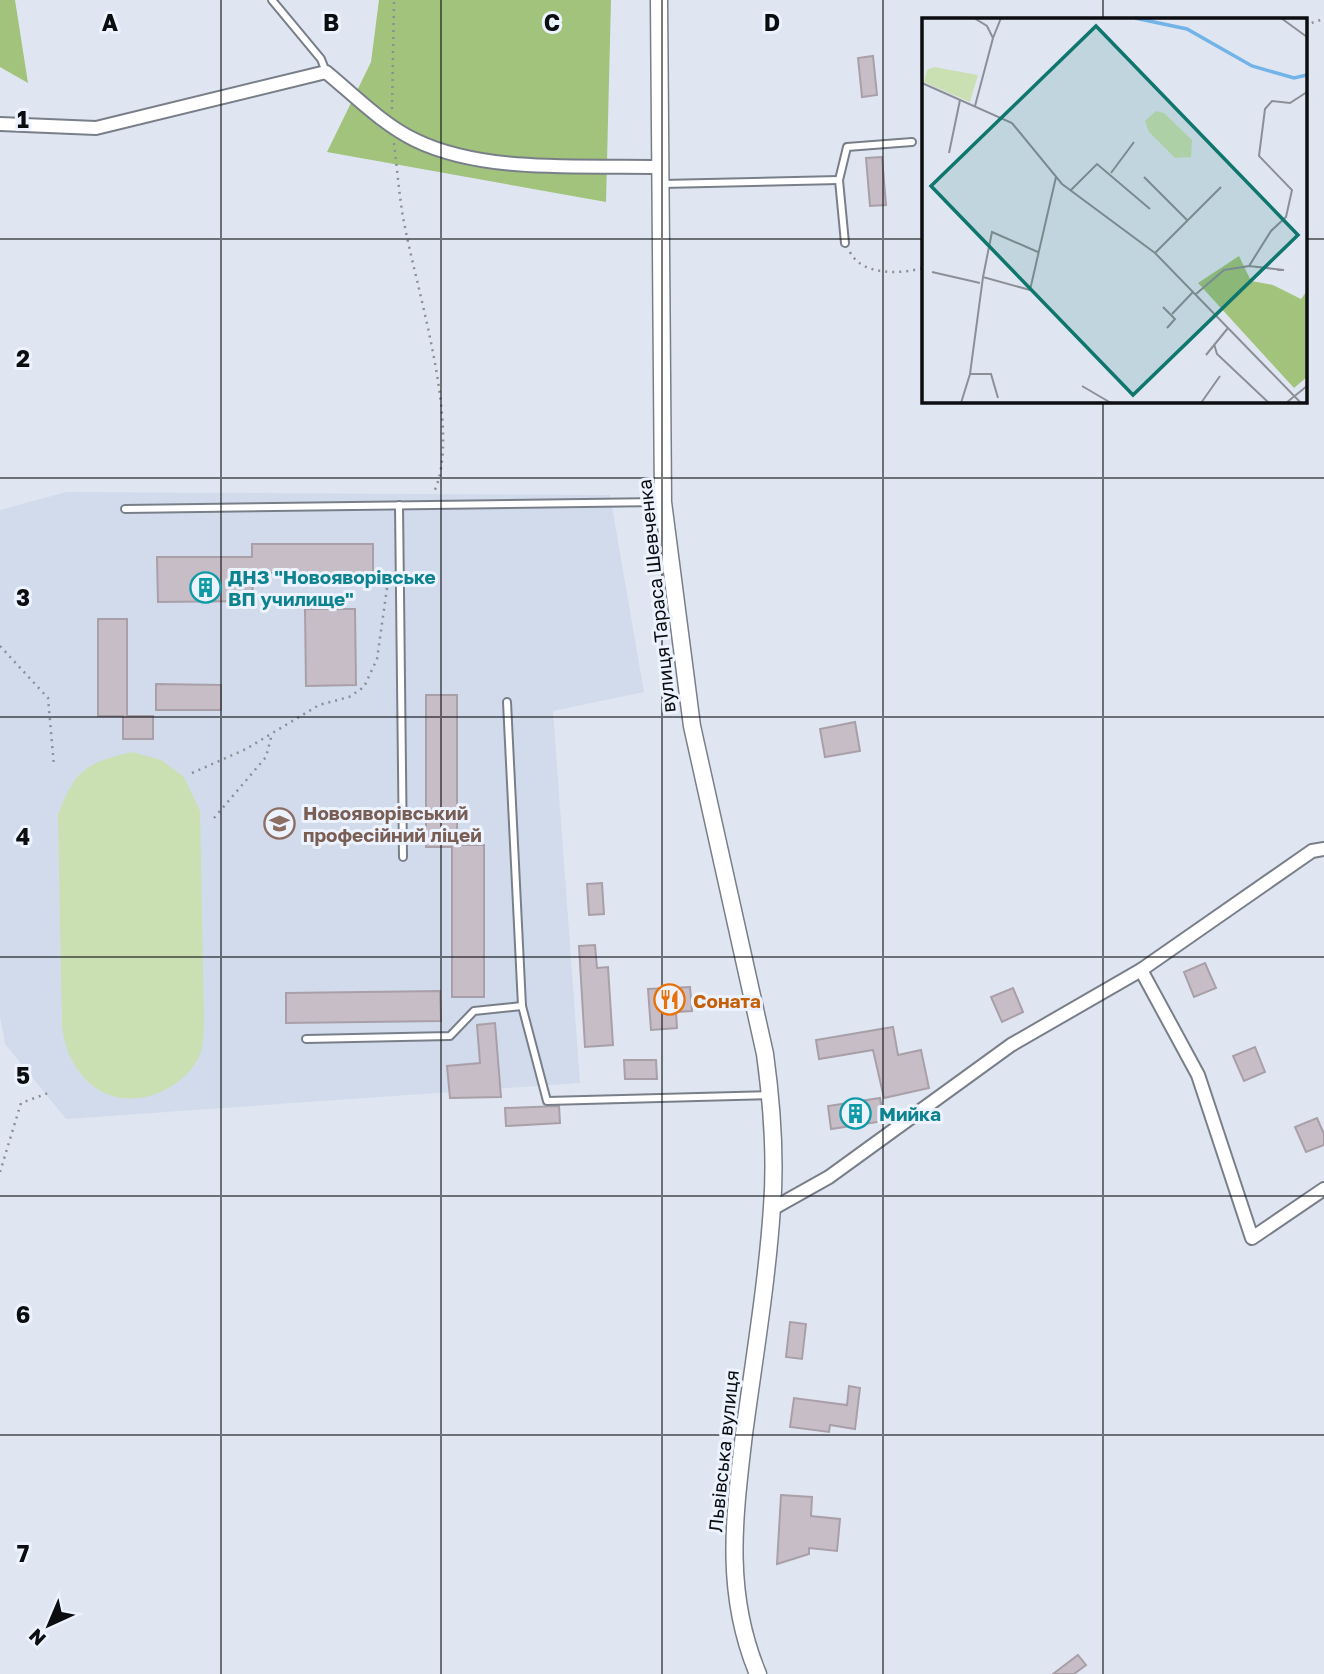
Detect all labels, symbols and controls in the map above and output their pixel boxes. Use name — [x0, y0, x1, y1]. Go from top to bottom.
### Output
text: A — [102, 8, 119, 36]
text: B — [323, 8, 339, 36]
text: C — [544, 8, 560, 36]
text: D — [764, 8, 780, 36]
inset map — [922, 18, 1306, 402]
text: 1 — [17, 105, 29, 133]
text: 2 — [16, 344, 30, 372]
street label: вулиця Тараса Шевченка — [632, 478, 680, 714]
place label: ДНЗ "Новояворівське ВП училище" — [228, 565, 436, 610]
building icon: ДНЗ "Новояворівське ВП училище" — [188, 570, 222, 604]
text: 3 — [16, 583, 30, 611]
place label: Новояворівський професійний ліцей — [303, 801, 482, 846]
school or university icon: Новояворівський професійний ліцей — [263, 806, 297, 840]
text: 4 — [16, 822, 30, 850]
restaurant icon: Соната — [653, 983, 687, 1017]
place label: Соната — [693, 989, 761, 1012]
text: 5 — [16, 1061, 30, 1089]
building icon: Мийка — [839, 1096, 873, 1130]
place label: Мийка — [879, 1102, 941, 1125]
text: 6 — [16, 1300, 30, 1328]
street label: Львівська вулиця — [703, 1369, 743, 1533]
text: 7 — [17, 1539, 29, 1567]
north arrow — [14, 1590, 84, 1660]
text: N — [24, 1624, 50, 1651]

